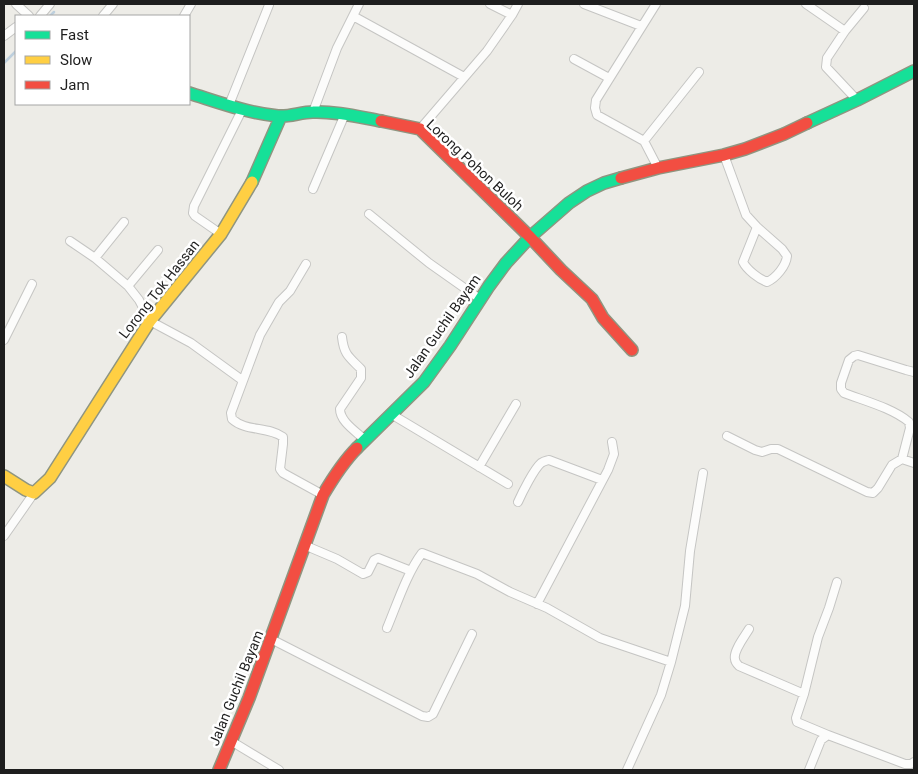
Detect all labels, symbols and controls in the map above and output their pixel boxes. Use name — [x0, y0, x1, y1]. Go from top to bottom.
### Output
legend — [15, 15, 190, 105]
text: Fast — [60, 26, 89, 44]
text: Slow — [60, 51, 92, 69]
text: Jam — [60, 76, 90, 94]
street label: Lorong Pohon Buloh — [423, 116, 527, 214]
street label: Lorong Tok Hassan — [116, 237, 202, 341]
street label: Jalan Guchil Bayam — [400, 271, 484, 381]
street label: Jalan Guchil Bayam — [206, 628, 266, 748]

